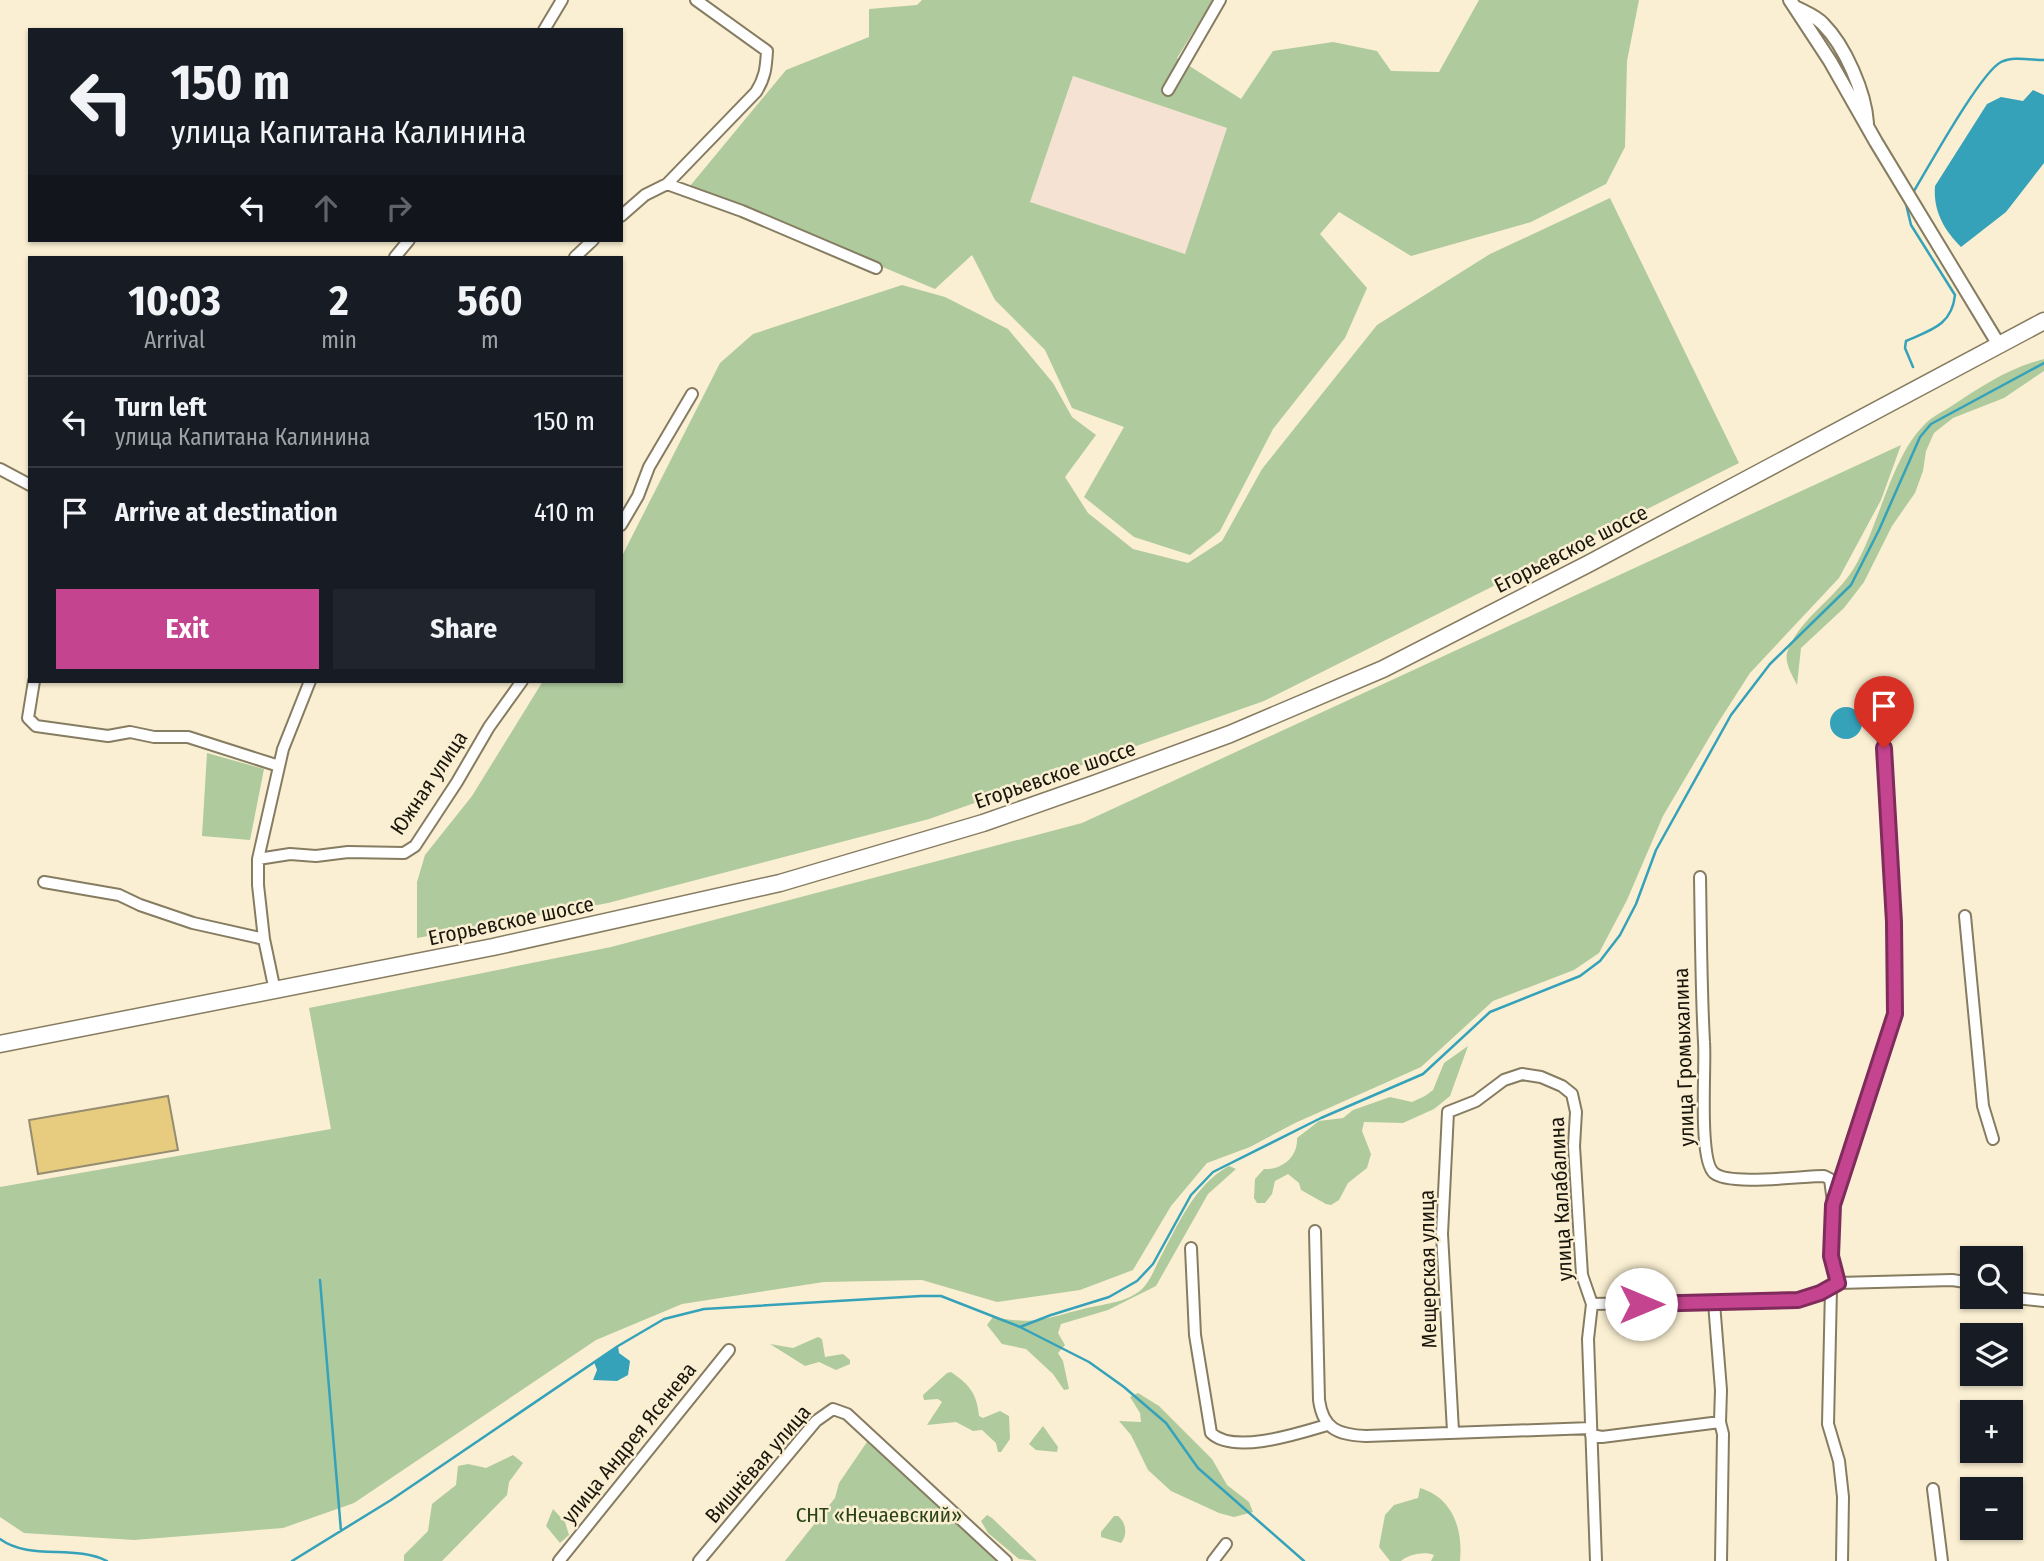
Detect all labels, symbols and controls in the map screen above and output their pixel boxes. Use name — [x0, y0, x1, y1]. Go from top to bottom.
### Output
text: 150 m — [171, 53, 290, 112]
icon: left — [56, 56, 147, 147]
text: улица Капитана Калинина — [171, 113, 526, 151]
icon: left — [234, 189, 272, 227]
icon: ahead — [307, 189, 345, 227]
icon: right — [380, 189, 418, 227]
text: 10:03 — [128, 276, 221, 326]
text: 2 — [329, 276, 349, 326]
text: 560 — [457, 276, 523, 326]
text: Arrival — [144, 326, 205, 354]
text: min — [321, 326, 357, 354]
text: m — [481, 326, 499, 354]
text: Turn left — [115, 392, 207, 423]
icon: left — [56, 403, 94, 441]
text: 150 m — [533, 406, 595, 437]
text: улица Капитана Калинина — [115, 423, 370, 451]
icon: arrive — [56, 494, 94, 532]
text: Arrive at destination — [115, 497, 338, 528]
text: 410 m — [534, 497, 595, 528]
street label: Егорьевское шоссе — [1490, 499, 1652, 599]
button: Exit — [56, 589, 319, 669]
button: Share — [333, 589, 595, 669]
pin — [1854, 676, 1914, 748]
icon: arrive — [1865, 687, 1903, 725]
street label: Южная улица — [385, 726, 473, 840]
street label: Егорьевское шоссе — [971, 735, 1139, 815]
street label: Егорьевское шоссе — [426, 891, 596, 951]
street label: улица Громыхалина — [1668, 967, 1700, 1147]
street label: улица Калабалина — [1544, 1116, 1578, 1282]
street label: Мещерская улица — [1414, 1190, 1442, 1348]
map controls — [1960, 1246, 2023, 1540]
button: search — [1960, 1246, 2023, 1309]
position arrow — [1604, 1267, 1678, 1341]
button: layers — [1960, 1323, 2023, 1386]
street label: улица Андрея Ясенева — [556, 1357, 702, 1529]
street label: Вишнёвая улица — [700, 1400, 816, 1528]
button: + — [1960, 1400, 2023, 1463]
button: − — [1960, 1477, 2023, 1540]
park label: СНТ «Нечаевский» — [796, 1502, 962, 1528]

